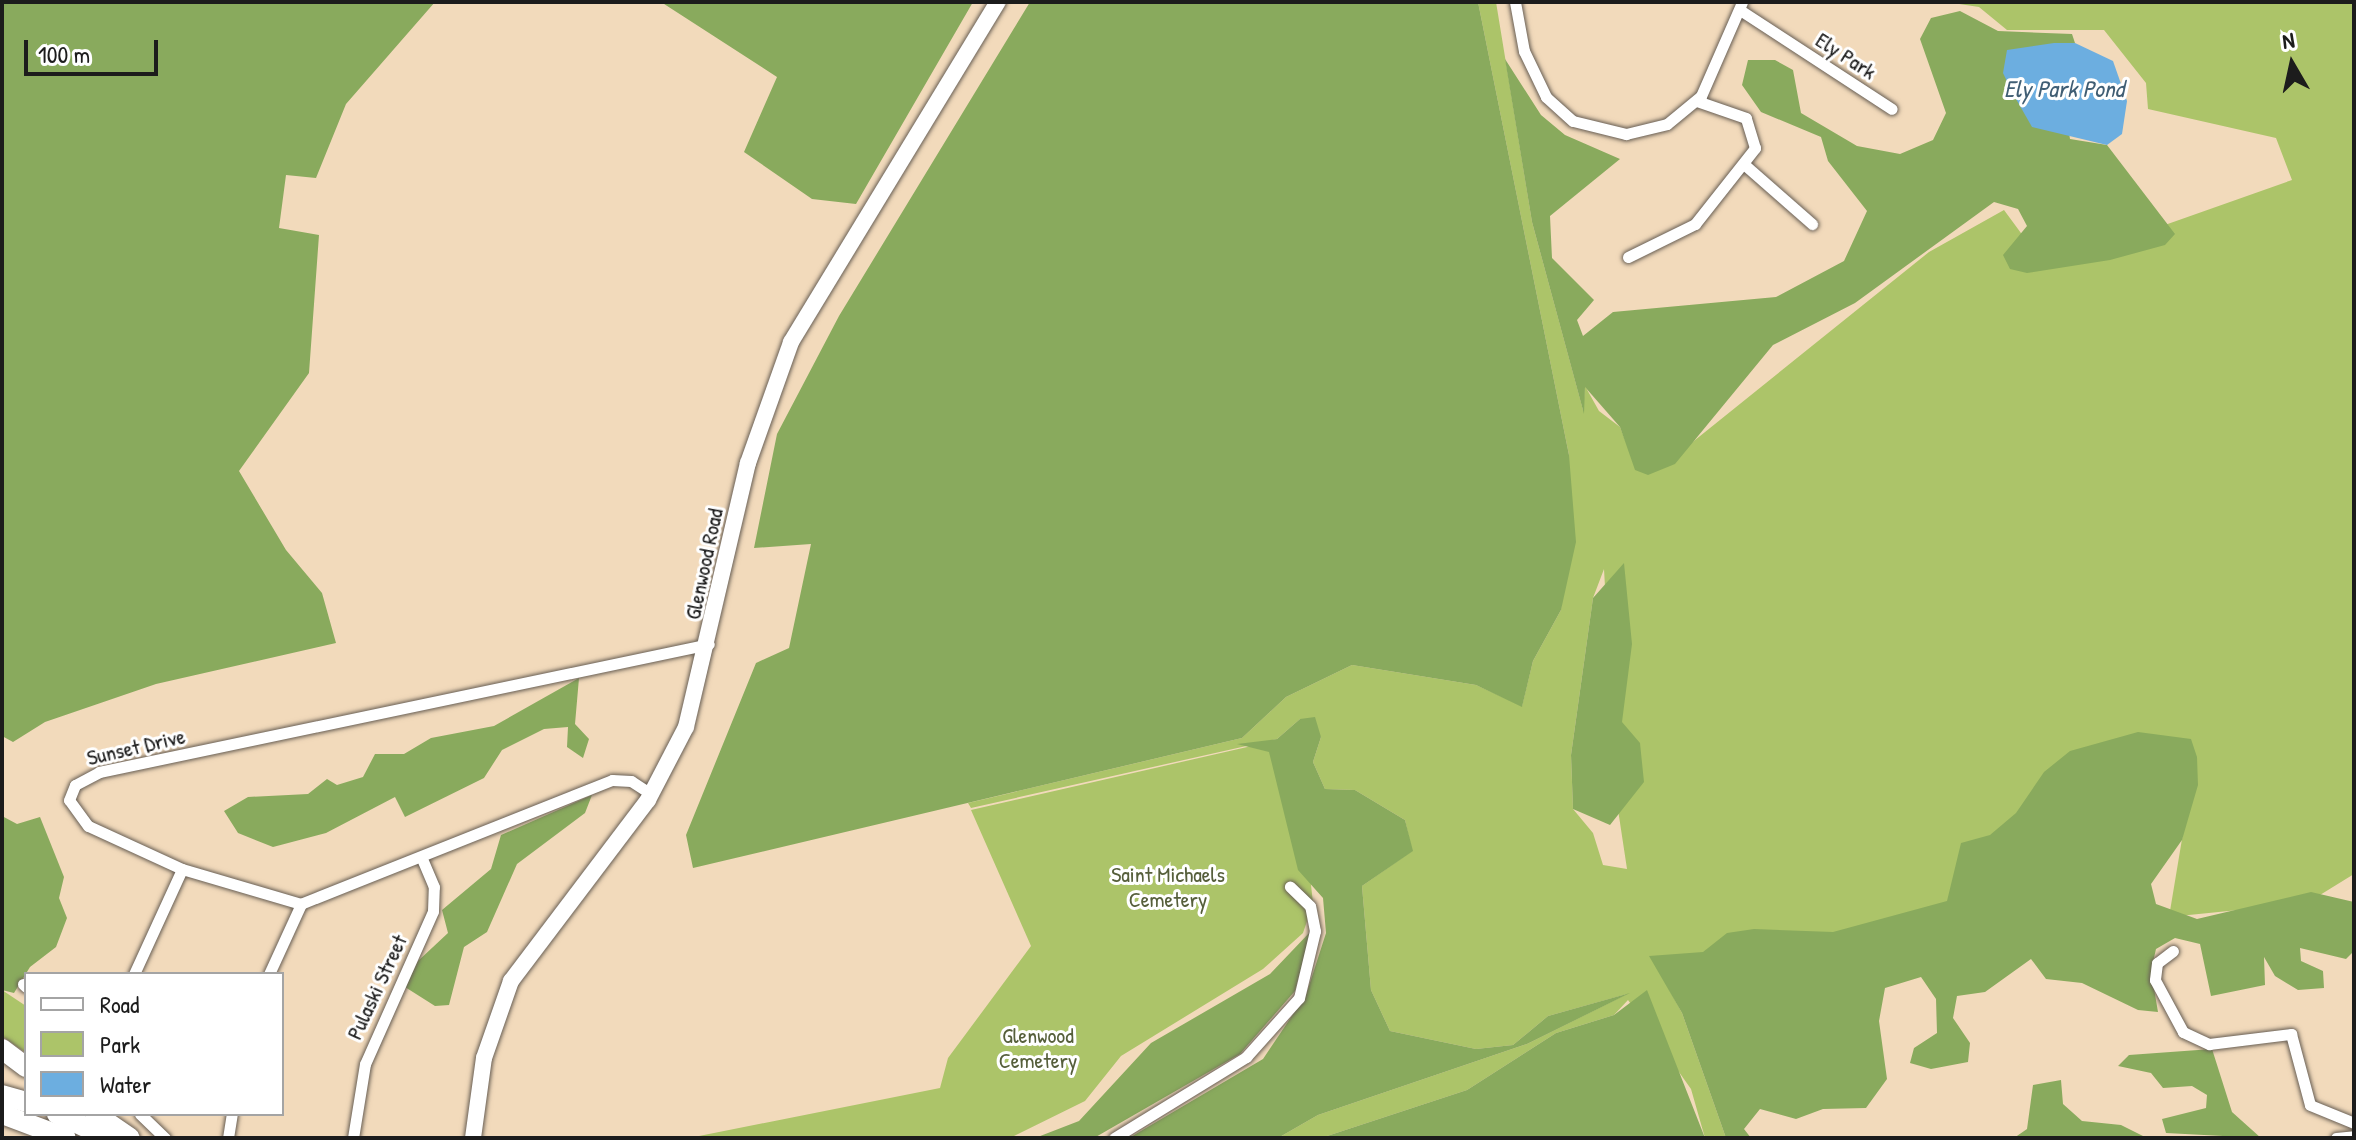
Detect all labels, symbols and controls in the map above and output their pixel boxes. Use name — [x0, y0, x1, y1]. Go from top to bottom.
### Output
scale bar — [28, 24, 162, 74]
north arrow — [2252, 24, 2332, 104]
text: N — [2280, 25, 2296, 56]
street label: Ely Park — [1811, 27, 1881, 85]
text: 100 m — [38, 38, 90, 70]
water label: Ely Park Pond — [2004, 75, 2124, 103]
street label: Glenwood Road — [679, 506, 729, 622]
street label: Sunset Drive — [84, 723, 188, 771]
park label: Saint Michaels Cemetery — [1111, 861, 1225, 912]
street label: Pulaski Street — [341, 930, 413, 1044]
legend — [24, 972, 284, 1116]
text: Road — [100, 988, 139, 1020]
park label: Glenwood Cemetery — [999, 1022, 1077, 1074]
text: Park — [100, 1028, 140, 1060]
text: Water — [100, 1068, 151, 1100]

